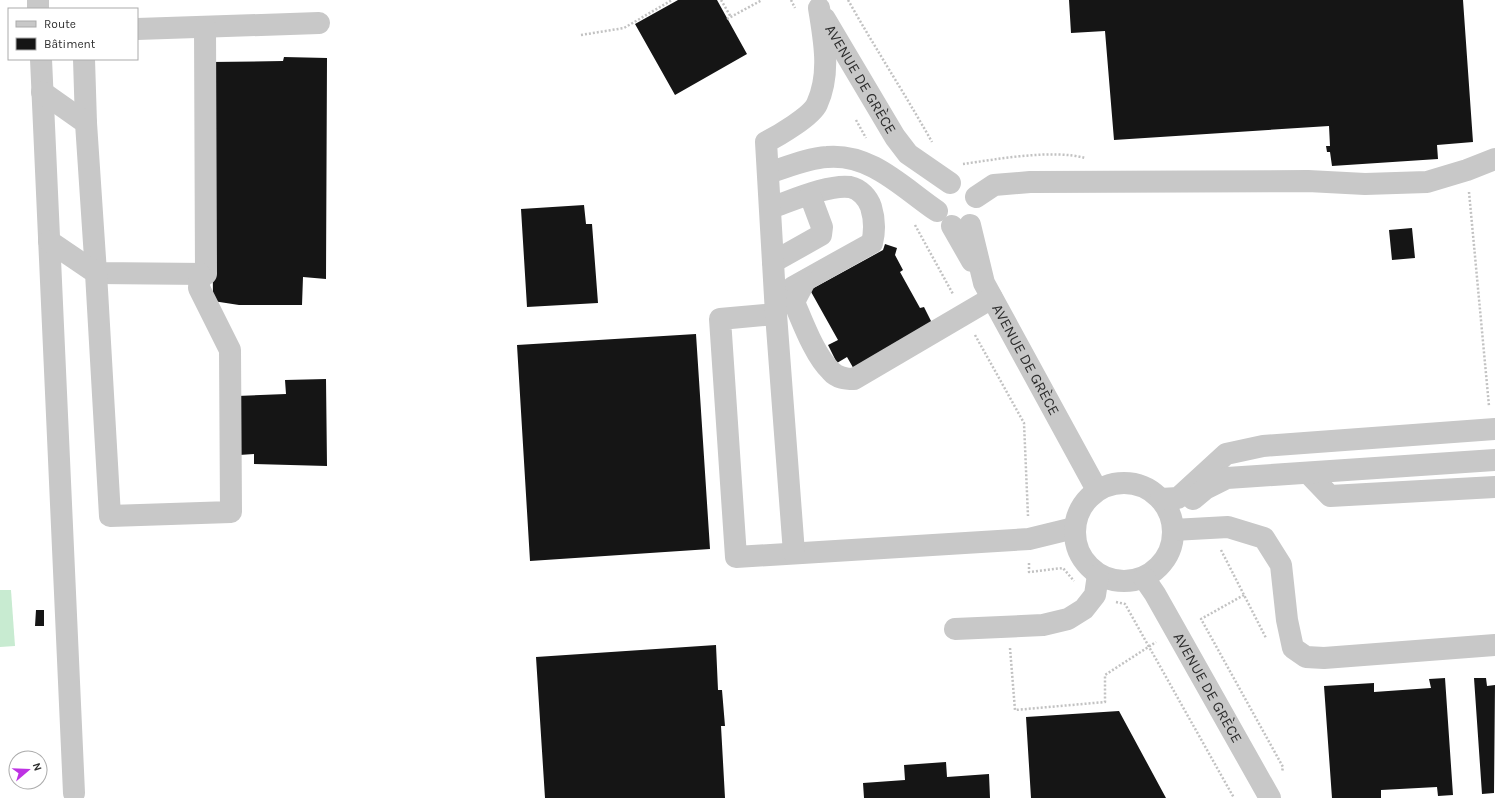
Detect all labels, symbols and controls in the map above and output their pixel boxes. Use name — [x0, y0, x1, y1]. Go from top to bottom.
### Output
legend — [8, 8, 138, 60]
text: Route — [44, 17, 76, 31]
street label: AVENUE DE GRÈCE — [821, 21, 900, 137]
text: Bâtiment — [44, 37, 96, 51]
street label: AVENUE DE GRÈCE — [988, 301, 1063, 418]
street label: AVENUE DE GRÈCE — [1170, 629, 1246, 746]
north arrow — [8, 750, 48, 790]
text: N — [30, 761, 44, 773]

